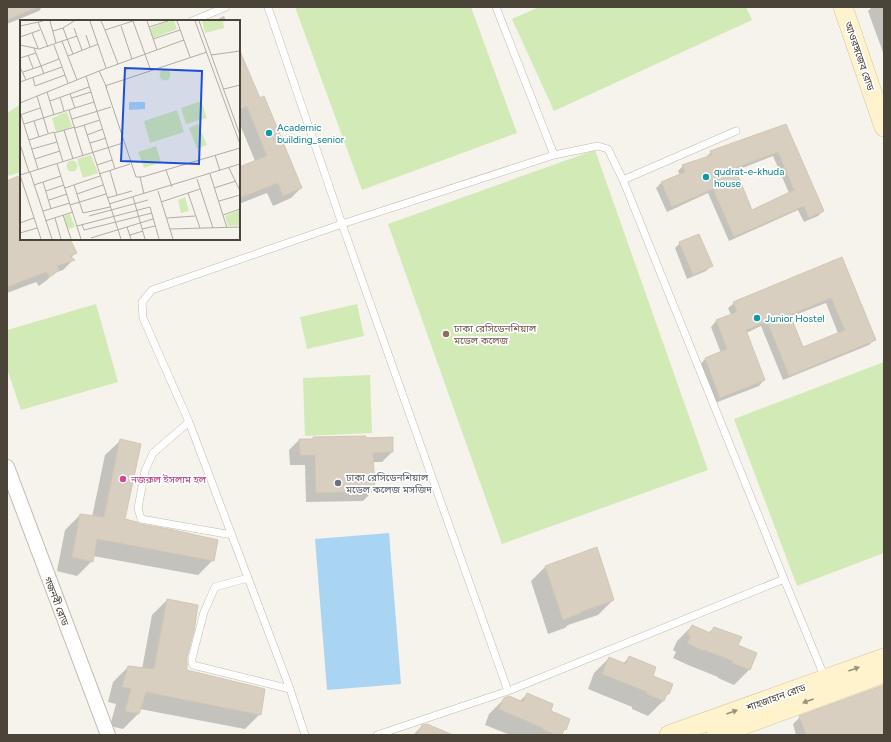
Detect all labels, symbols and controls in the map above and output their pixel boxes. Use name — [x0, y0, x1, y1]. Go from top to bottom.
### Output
street label: আওরঙ্গজেব রোড — [841, 19, 878, 93]
inset map — [20, 20, 240, 240]
place label: Academic building_senior — [277, 121, 345, 146]
marker: Academic building_senior — [264, 128, 274, 138]
place label: qudrat-e-khuda house — [714, 165, 784, 190]
marker: qudrat-e-khuda house — [701, 172, 711, 182]
place label: Junior Hostel — [765, 312, 825, 325]
marker: Junior Hostel — [752, 313, 762, 323]
place label: ঢাকা রেসিডেনশিয়াল মডেল কলেজ — [453, 322, 537, 347]
marker: ঢাকা রেসিডেনশিয়াল মডেল কলেজ — [441, 329, 451, 339]
place label: ঢাকা রেসিডেনশিয়াল মডেল কলেজ মসজিদ — [345, 471, 432, 496]
place label: নজরুল ইসলাম হল — [130, 473, 207, 486]
marker: নজরুল ইসলাম হল — [118, 474, 128, 484]
marker: ঢাকা রেসিডেনশিয়াল মডেল কলেজ মসজিদ — [333, 478, 343, 488]
street label: গজনবী রোড — [41, 575, 72, 628]
one-way arrow — [849, 665, 861, 671]
street label: শাহজাহান রোড — [744, 680, 808, 715]
one-way arrow — [802, 698, 814, 704]
one-way arrow — [726, 709, 738, 715]

